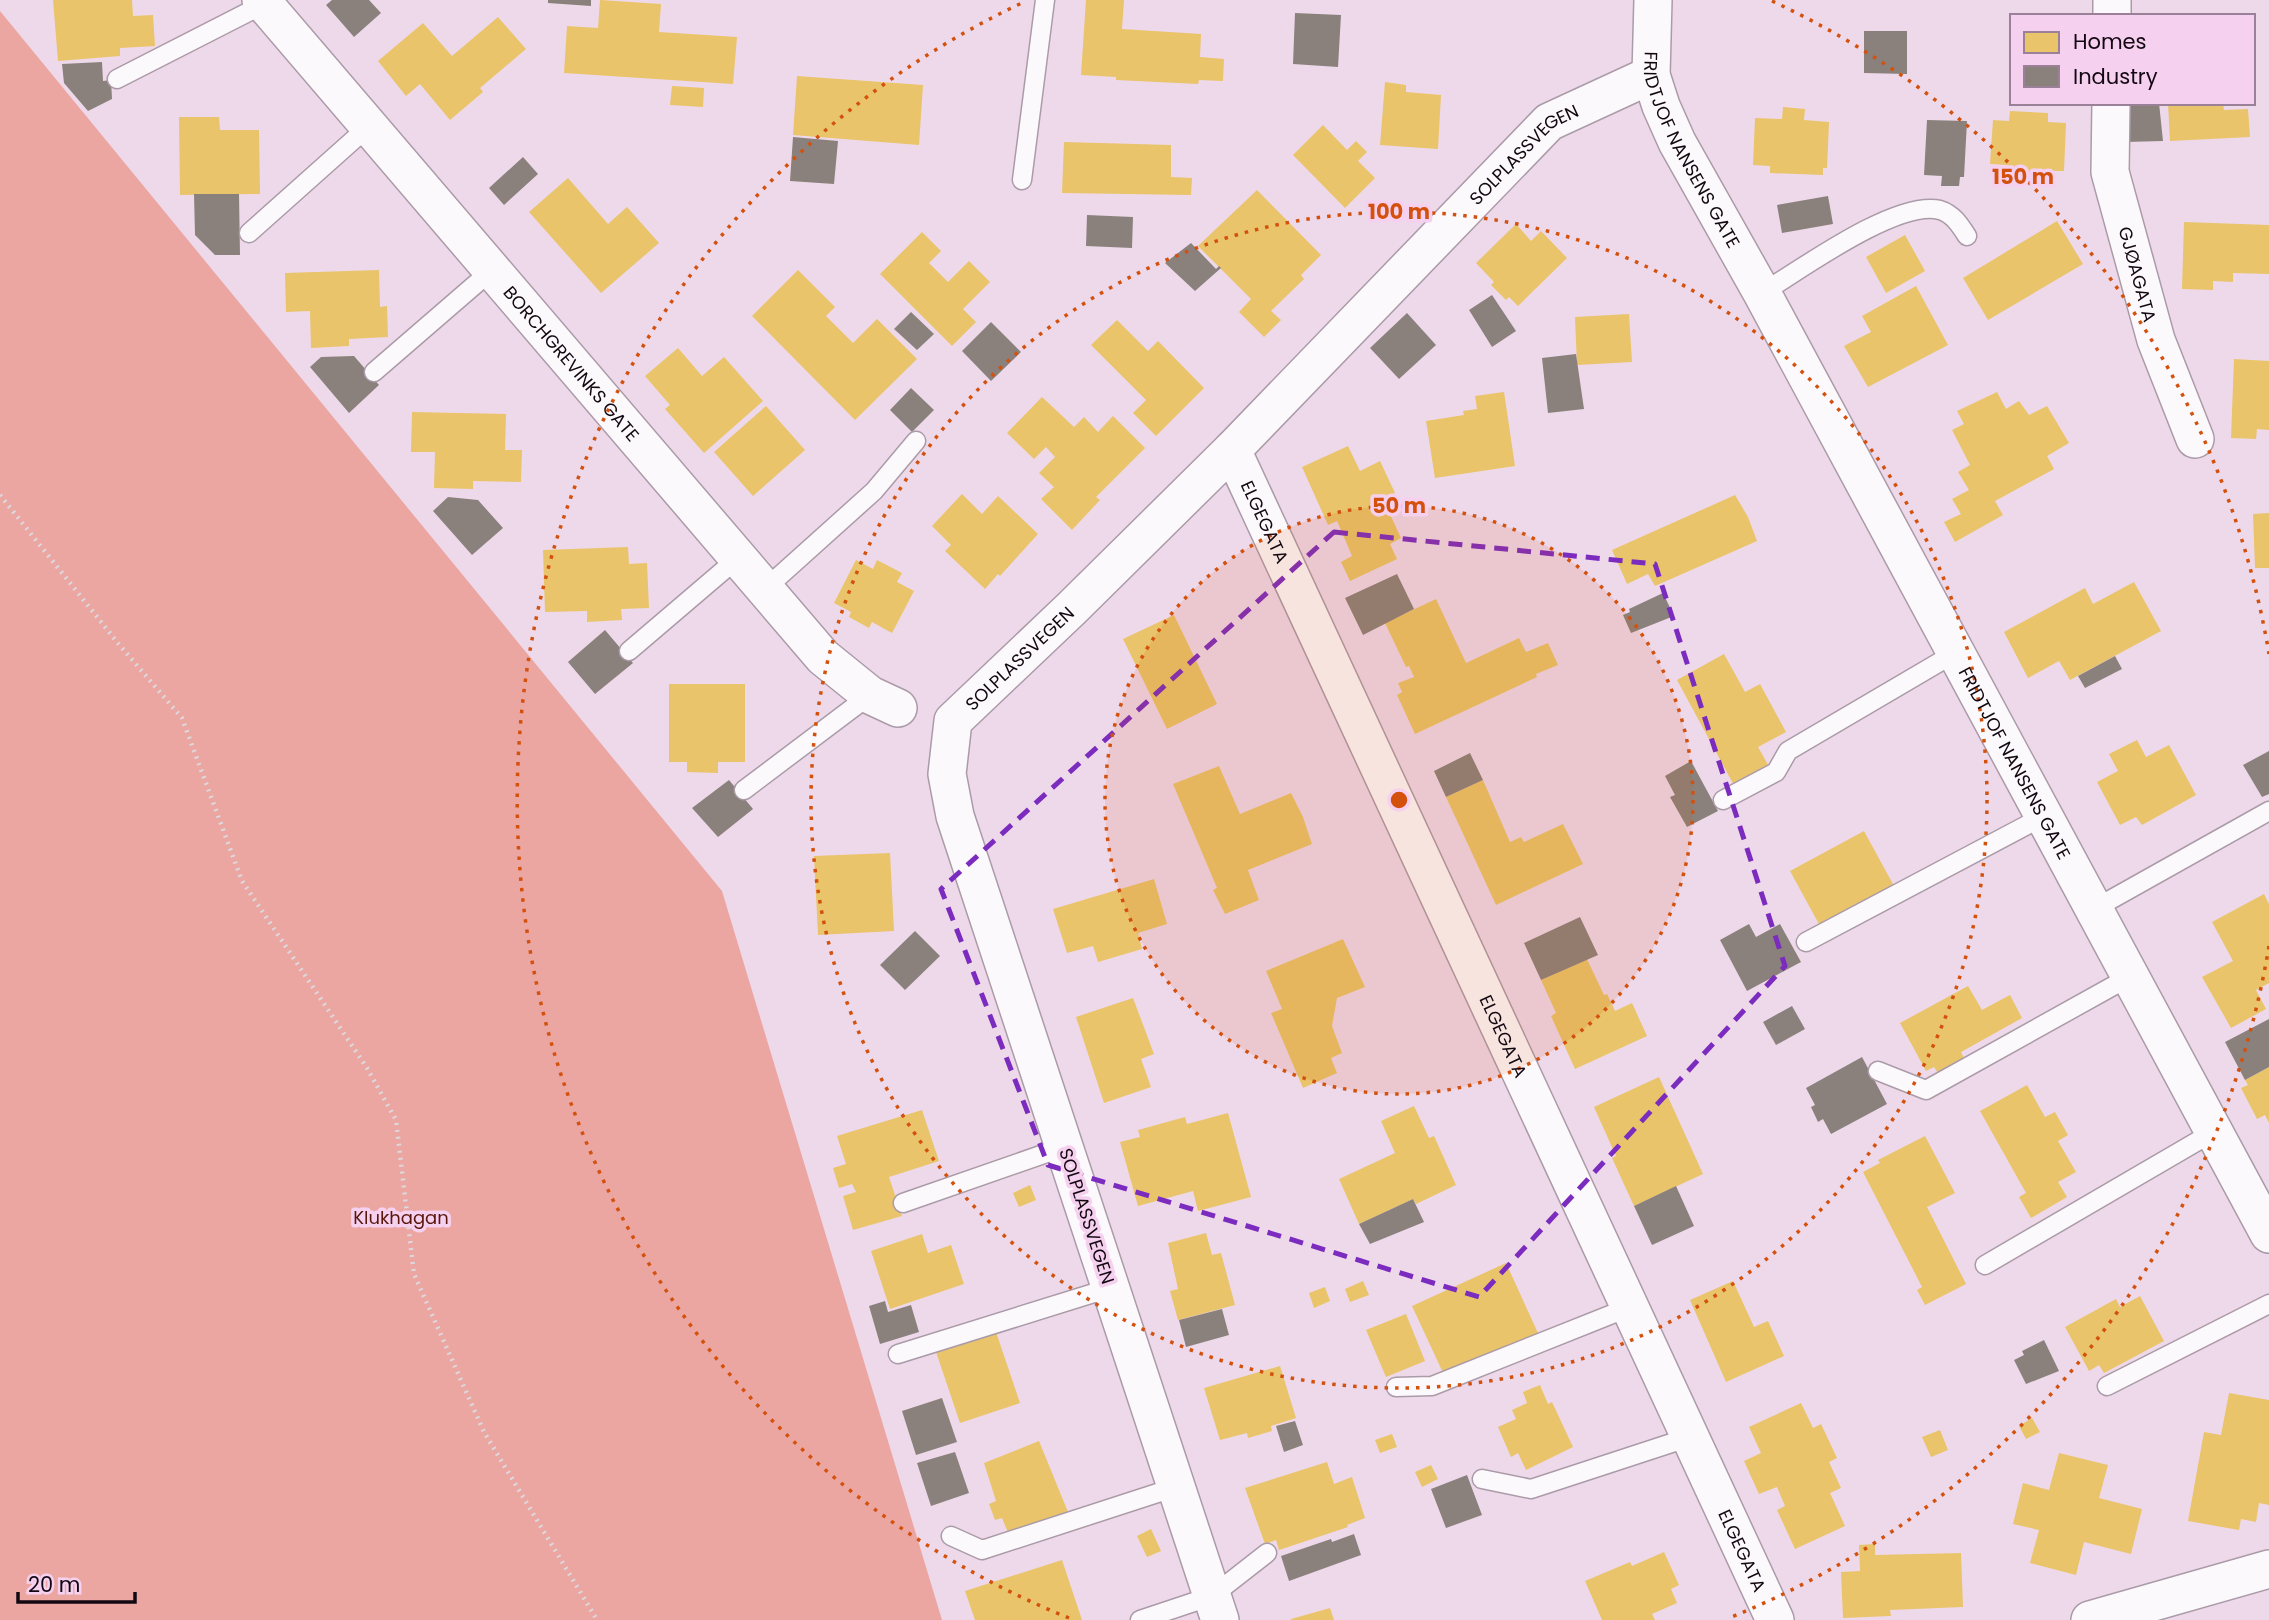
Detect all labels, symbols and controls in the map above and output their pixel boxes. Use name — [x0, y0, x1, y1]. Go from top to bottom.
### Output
legend — [2010, 14, 2255, 105]
text: Homes — [2073, 27, 2147, 56]
street label: FRIDTJOF NANSENS GATE — [1638, 51, 1747, 252]
text: Industry — [2073, 62, 2158, 91]
street label: SOLPLASSVEGEN — [1463, 98, 1582, 210]
text: 150 m — [1992, 162, 2054, 191]
text: 100 m — [1368, 197, 1430, 226]
street label: GJØAGATA — [2113, 224, 2163, 325]
street label: BORCHGREVINKS GATE — [498, 280, 645, 446]
street label: ELGEGATA — [1235, 476, 1295, 567]
text: 50 m — [1372, 491, 1426, 520]
street label: SOLPLASSVEGEN — [959, 600, 1079, 716]
street label: FRIDTJOF NANSENS GATE — [1953, 662, 2077, 863]
centre of rings — [1387, 788, 1411, 812]
street label: ELGEGATA — [1474, 991, 1534, 1081]
street label: SOLPLASSVEGEN — [1053, 1145, 1121, 1287]
park label: Klukhagan — [353, 1205, 449, 1230]
street label: ELGEGATA — [1713, 1505, 1773, 1596]
scale bar — [18, 1560, 135, 1604]
text: 20 m — [28, 1570, 81, 1599]

